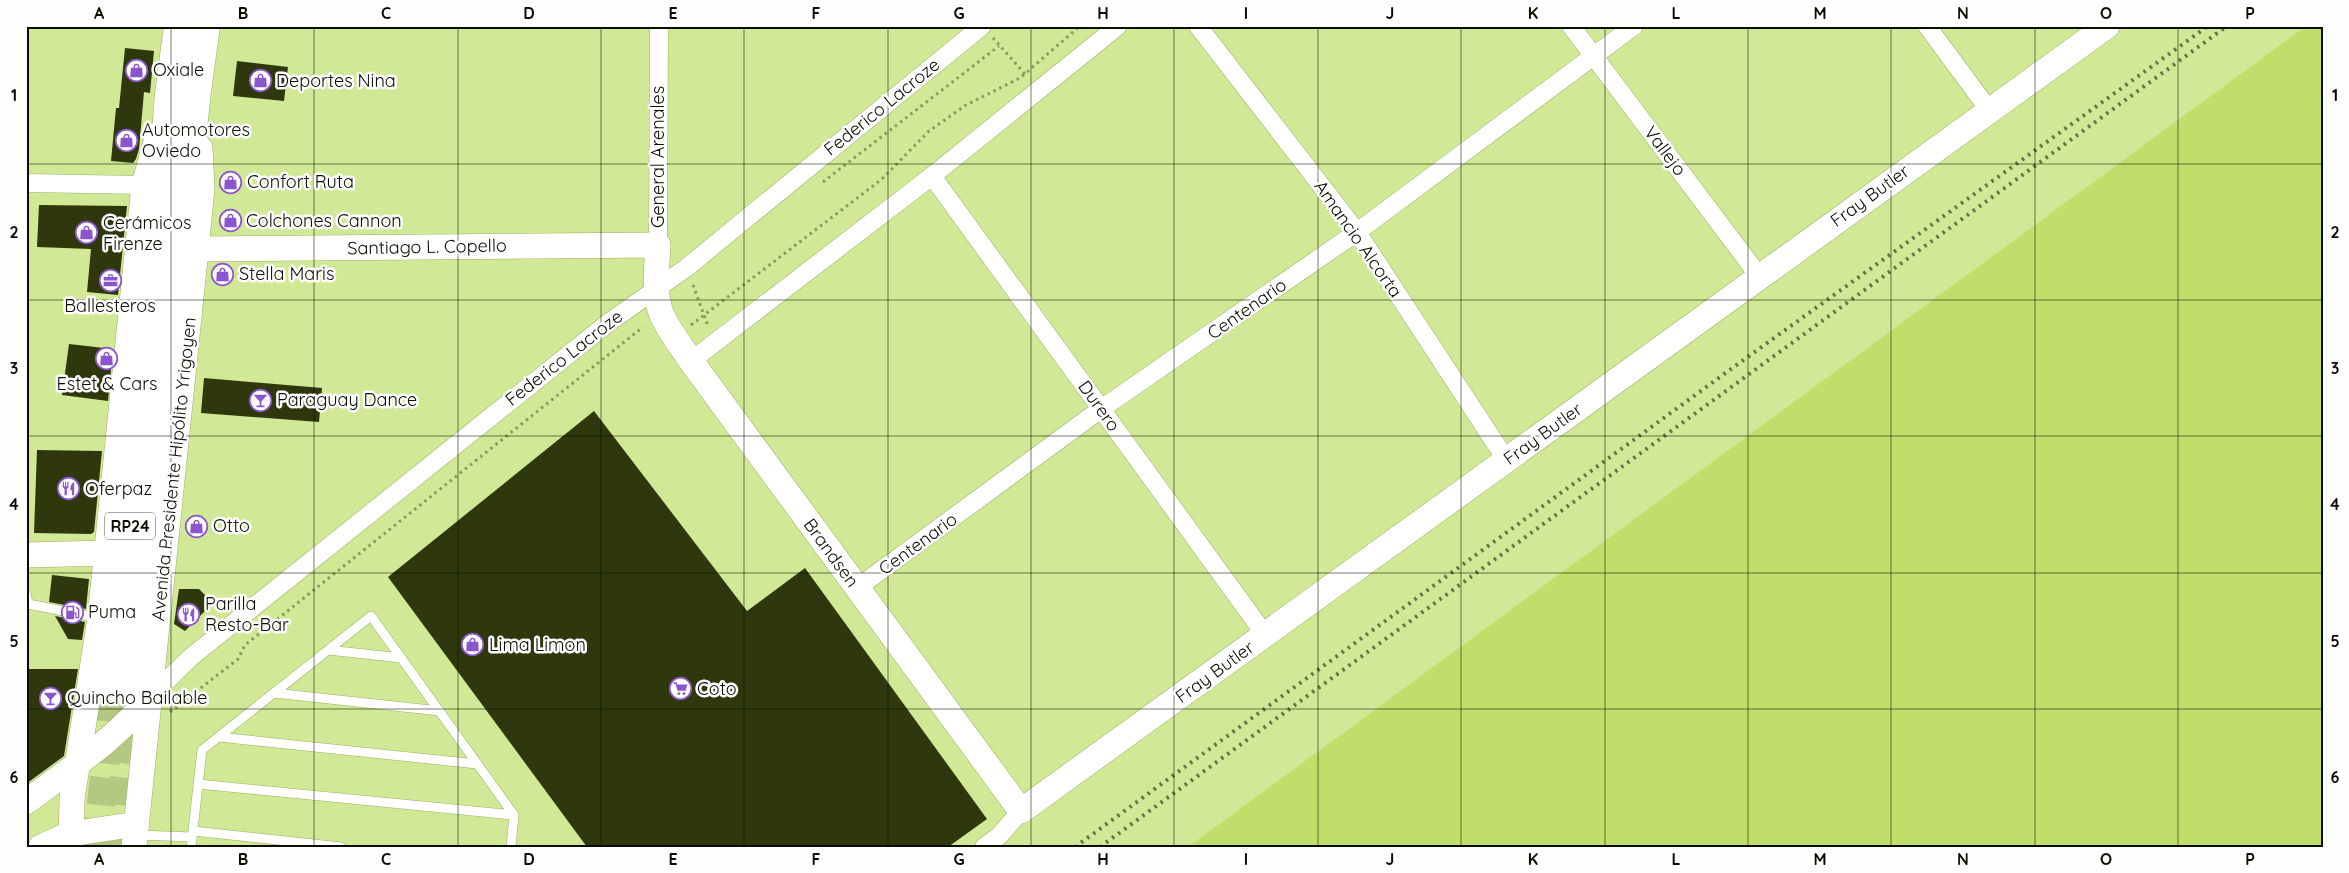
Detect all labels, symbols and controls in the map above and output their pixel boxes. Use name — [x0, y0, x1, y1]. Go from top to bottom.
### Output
text: A — [94, 3, 105, 23]
text: B — [238, 3, 248, 23]
text: C — [381, 3, 391, 23]
text: D — [523, 3, 535, 23]
text: E — [668, 3, 678, 23]
text: F — [812, 3, 821, 23]
text: G — [953, 3, 965, 23]
text: H — [1097, 3, 1109, 23]
text: I — [1244, 3, 1248, 23]
text: J — [1386, 3, 1394, 23]
text: K — [1528, 3, 1538, 23]
text: L — [1672, 3, 1681, 23]
text: M — [1813, 3, 1827, 23]
text: N — [1957, 3, 1969, 23]
text: O — [2100, 3, 2112, 23]
text: P — [2245, 3, 2255, 23]
street label: Federico Lacroze — [819, 53, 944, 160]
shop icon: Oxiale — [125, 58, 149, 82]
place label: Oxiale — [153, 58, 204, 81]
shop icon: Deportes Nina — [248, 69, 272, 93]
place label: Deportes Nina — [276, 69, 396, 92]
text: 1 — [11, 85, 17, 105]
text: 1 — [2332, 85, 2338, 105]
street label: General Arenales — [646, 86, 669, 228]
place label: Automotores Oviedo — [142, 118, 250, 162]
street label: Vallejo — [1639, 121, 1692, 180]
shop icon: Automotores Oviedo — [114, 128, 138, 152]
street label: Fray Butler — [1826, 159, 1914, 232]
shop icon: Confort Ruta — [219, 170, 243, 194]
place label: Confort Ruta — [247, 170, 354, 193]
street label: Amancio Alcorta — [1309, 176, 1407, 302]
shop icon: Colchones Cannon — [218, 209, 242, 233]
place label: Colchones Cannon — [246, 209, 402, 232]
place label: Cerámicos Firenze — [103, 211, 191, 255]
shop icon: Cerámicos Firenze — [75, 221, 99, 245]
text: 2 — [9, 222, 19, 242]
text: 2 — [2330, 222, 2340, 242]
street label: Santiago L. Copello — [347, 234, 507, 259]
shop icon: Stella Maris — [211, 262, 235, 286]
place label: Stella Maris — [239, 262, 334, 285]
office icon: Ballesteros — [98, 269, 122, 293]
street label: Centenario — [1203, 273, 1291, 344]
place label: Ballesteros — [64, 294, 156, 317]
street label: Federico Lacroze — [500, 305, 627, 411]
street label: Avenida Presidente Hipólito Yrigoyen — [146, 316, 201, 622]
shop icon: Estet & Cars — [95, 347, 119, 371]
text: 3 — [10, 358, 18, 378]
text: 3 — [2331, 358, 2339, 378]
place label: Estet & Cars — [56, 372, 158, 395]
street label: Durero — [1073, 376, 1126, 436]
bar icon: Paraguay Dance — [249, 388, 273, 412]
place label: Paraguay Dance — [277, 388, 417, 411]
street label: Fray Butler — [1499, 397, 1587, 470]
restaurant icon: Oferpaz — [57, 477, 81, 501]
place label: Oferpaz — [85, 477, 152, 500]
text: 4 — [9, 494, 19, 514]
text: 4 — [2330, 494, 2340, 514]
street label: Centenario — [874, 507, 961, 580]
road number: RP24 — [105, 512, 155, 540]
shop icon: Otto — [185, 514, 209, 538]
place label: Otto — [213, 514, 250, 537]
street label: Brandsen — [799, 514, 864, 592]
place label: Parilla Resto-Bar — [205, 592, 289, 636]
fuel station icon: Puma — [60, 600, 84, 624]
place label: Puma — [88, 600, 136, 623]
restaurant icon: Parilla Resto-Bar — [177, 602, 201, 626]
text: 5 — [9, 631, 19, 651]
text: 5 — [2330, 631, 2340, 651]
shop icon: Lima Limon — [461, 633, 485, 657]
place label: Lima Limon — [489, 633, 586, 656]
street label: Fray Butler — [1171, 635, 1259, 708]
supermarket icon: Coto — [669, 677, 693, 701]
place label: Coto — [697, 677, 737, 700]
bar icon: Quincho Bailable — [39, 686, 63, 710]
place label: Quincho Bailable — [67, 686, 207, 709]
text: 6 — [10, 767, 19, 787]
text: 6 — [2331, 767, 2340, 787]
text: A — [94, 849, 105, 869]
text: B — [238, 849, 248, 869]
text: C — [381, 849, 391, 869]
text: D — [523, 849, 535, 869]
text: E — [668, 849, 678, 869]
text: F — [812, 849, 821, 869]
text: G — [953, 849, 965, 869]
text: H — [1097, 849, 1109, 869]
text: I — [1244, 849, 1248, 869]
text: J — [1386, 849, 1394, 869]
text: K — [1528, 849, 1538, 869]
text: L — [1672, 849, 1681, 869]
text: M — [1813, 849, 1827, 869]
text: N — [1957, 849, 1969, 869]
text: O — [2100, 849, 2112, 869]
text: P — [2245, 849, 2255, 869]

